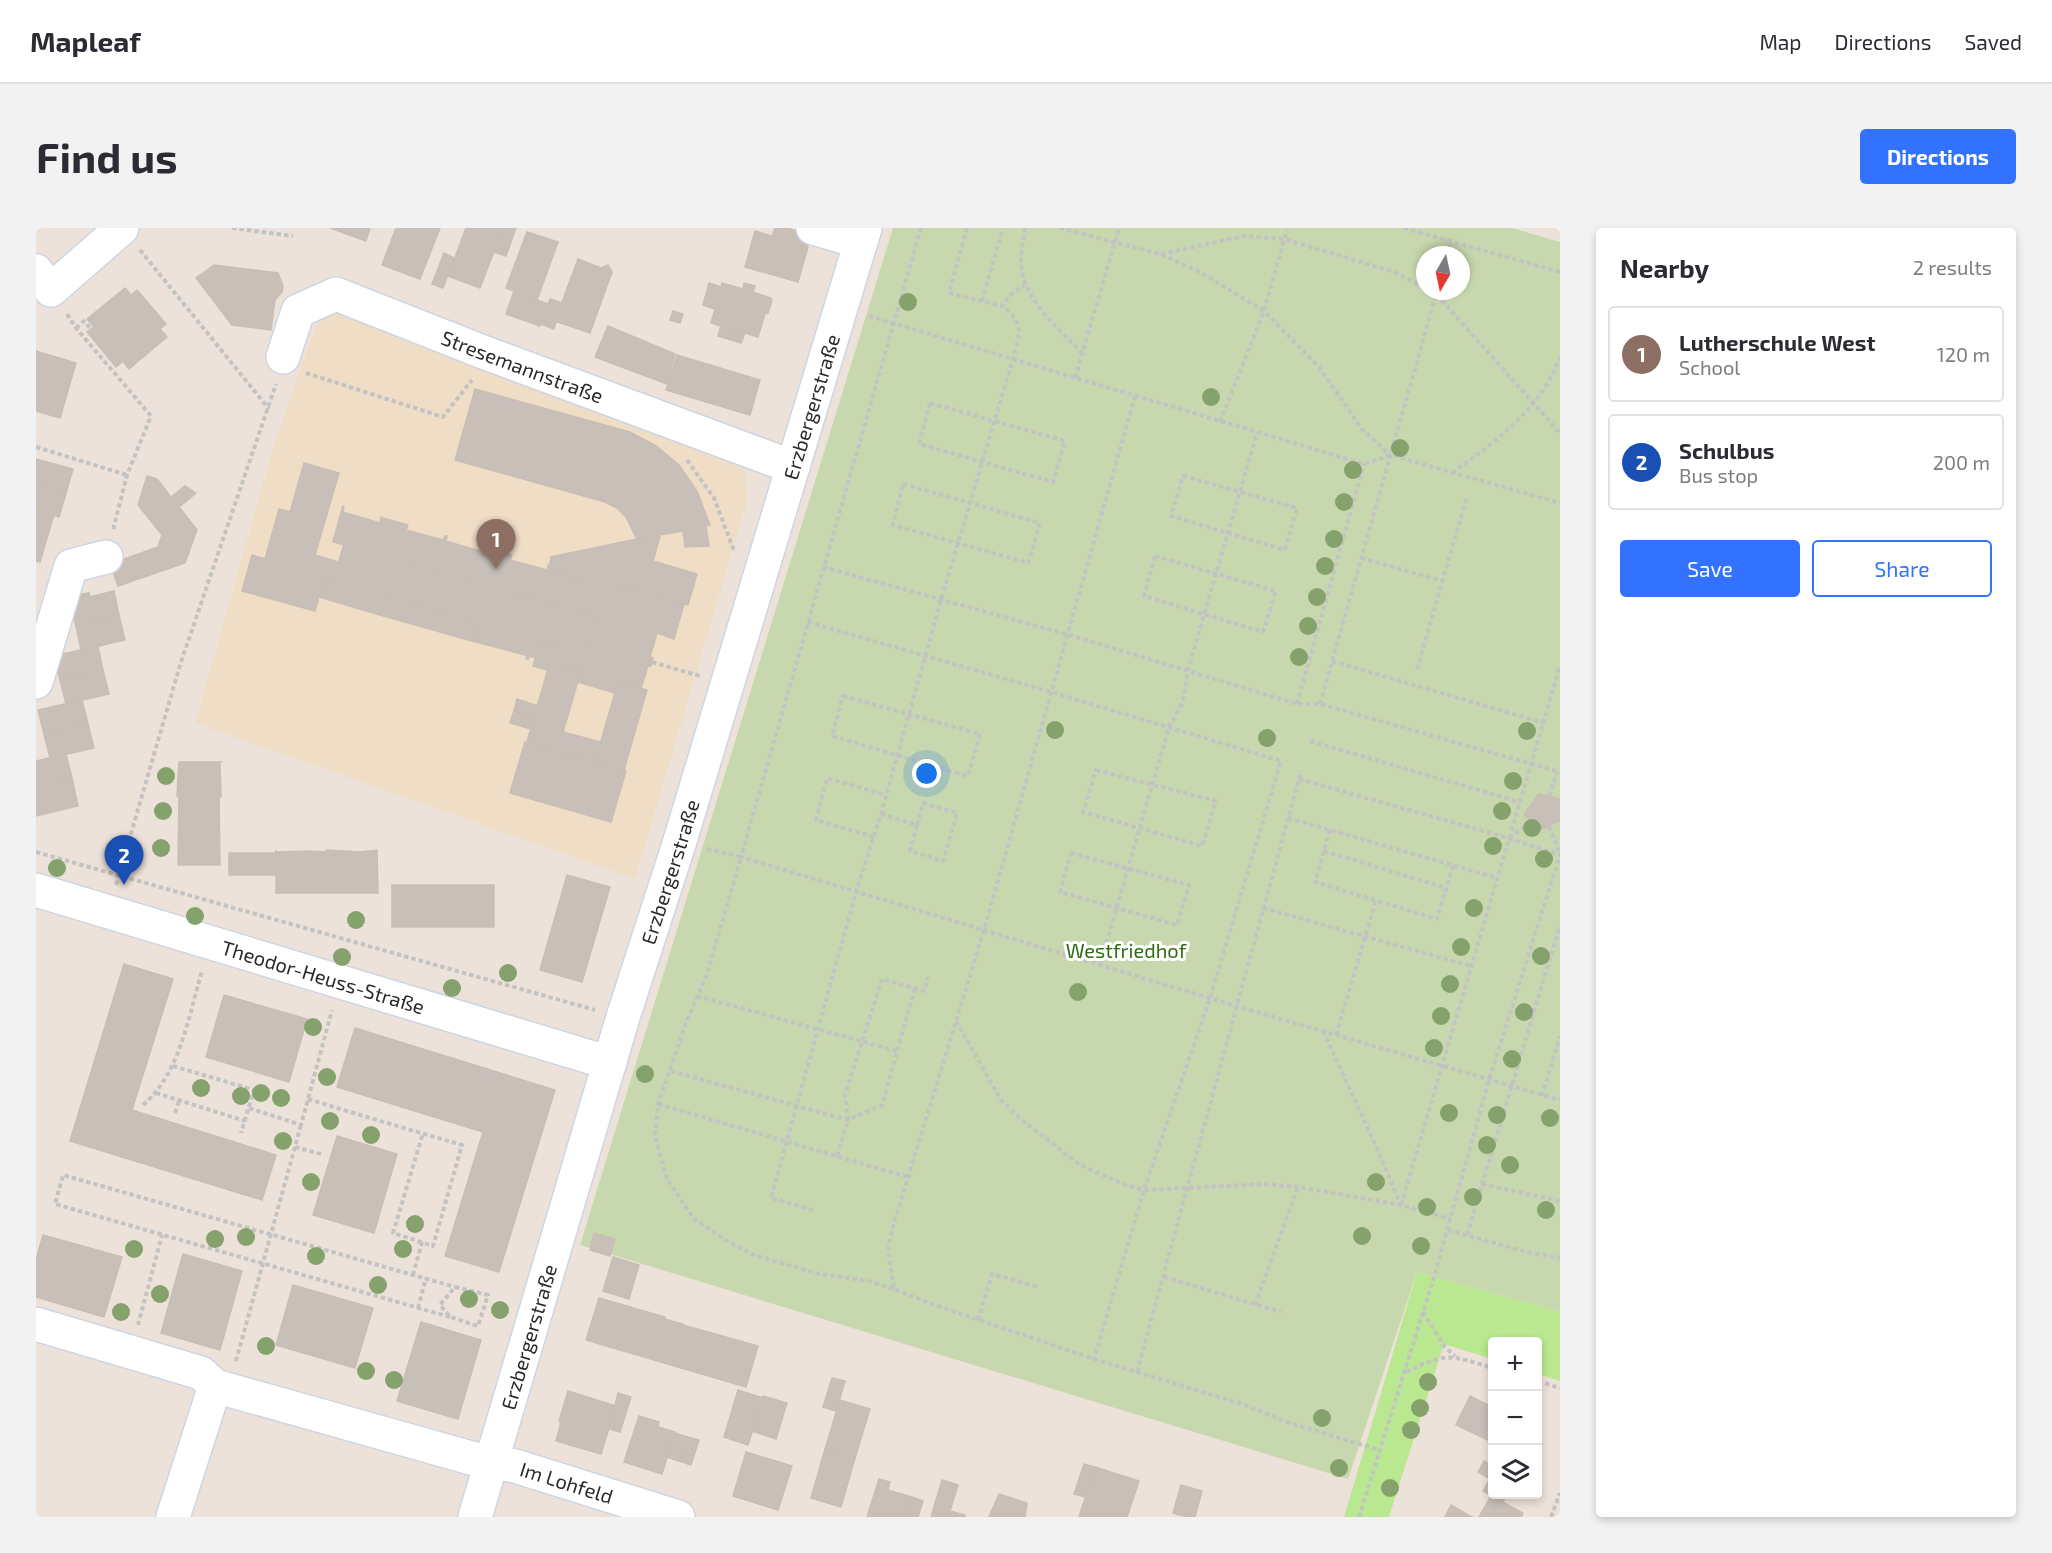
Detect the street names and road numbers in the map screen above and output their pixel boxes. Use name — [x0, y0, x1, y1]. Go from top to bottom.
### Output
street label: Stresemannstraße — [438, 325, 607, 408]
street label: Erzbergerstraße — [778, 331, 844, 482]
street label: Erzbergerstraße — [635, 797, 704, 947]
street label: Theodor-Heuss-Straße — [219, 935, 428, 1018]
street label: Erzbergerstraße — [495, 1261, 561, 1412]
street label: Im Lohfeld — [517, 1456, 616, 1508]

